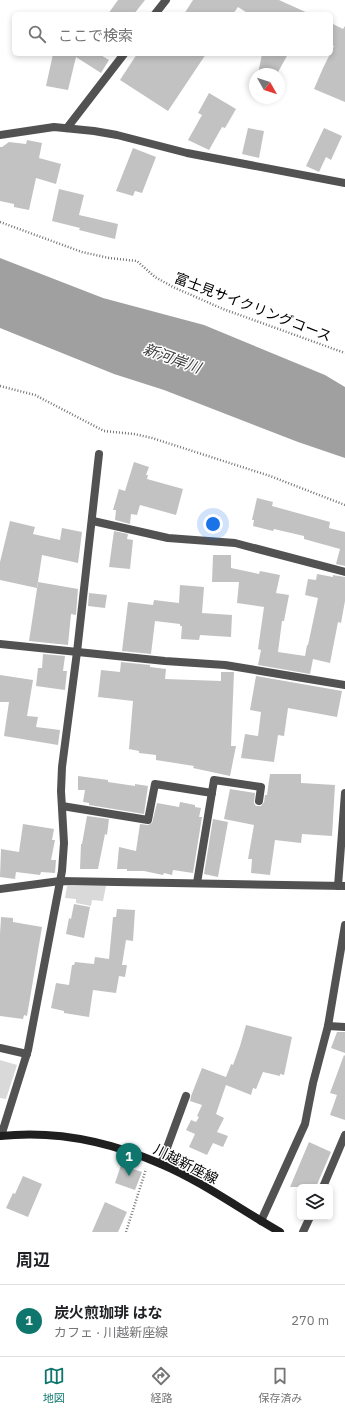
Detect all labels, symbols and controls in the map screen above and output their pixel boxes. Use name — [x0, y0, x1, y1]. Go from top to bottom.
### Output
search box — [12, 12, 333, 56]
icon: search — [26, 23, 48, 45]
text: ここで検索 — [58, 26, 133, 45]
north arrow — [249, 68, 285, 104]
street label: 富士見サイクリングコース — [172, 269, 334, 345]
water label: 新河岸川 — [141, 339, 205, 378]
your location — [203, 514, 223, 534]
street label: 川越新座線 — [151, 1140, 221, 1188]
pin: 1 — [116, 1143, 142, 1176]
map controls — [297, 1184, 333, 1220]
button: layers — [297, 1184, 333, 1220]
text: 周辺 — [16, 1249, 50, 1271]
text: 炭火煎珈琲 はな — [54, 1303, 163, 1322]
text: 1 — [25, 1312, 33, 1329]
text: 270 m — [291, 1312, 329, 1329]
text: カフェ · 川越新座線 — [54, 1324, 168, 1341]
tab: 地図 — [43, 1365, 65, 1405]
tab: 経路 — [150, 1365, 172, 1405]
tab: 保存済み — [258, 1365, 302, 1405]

